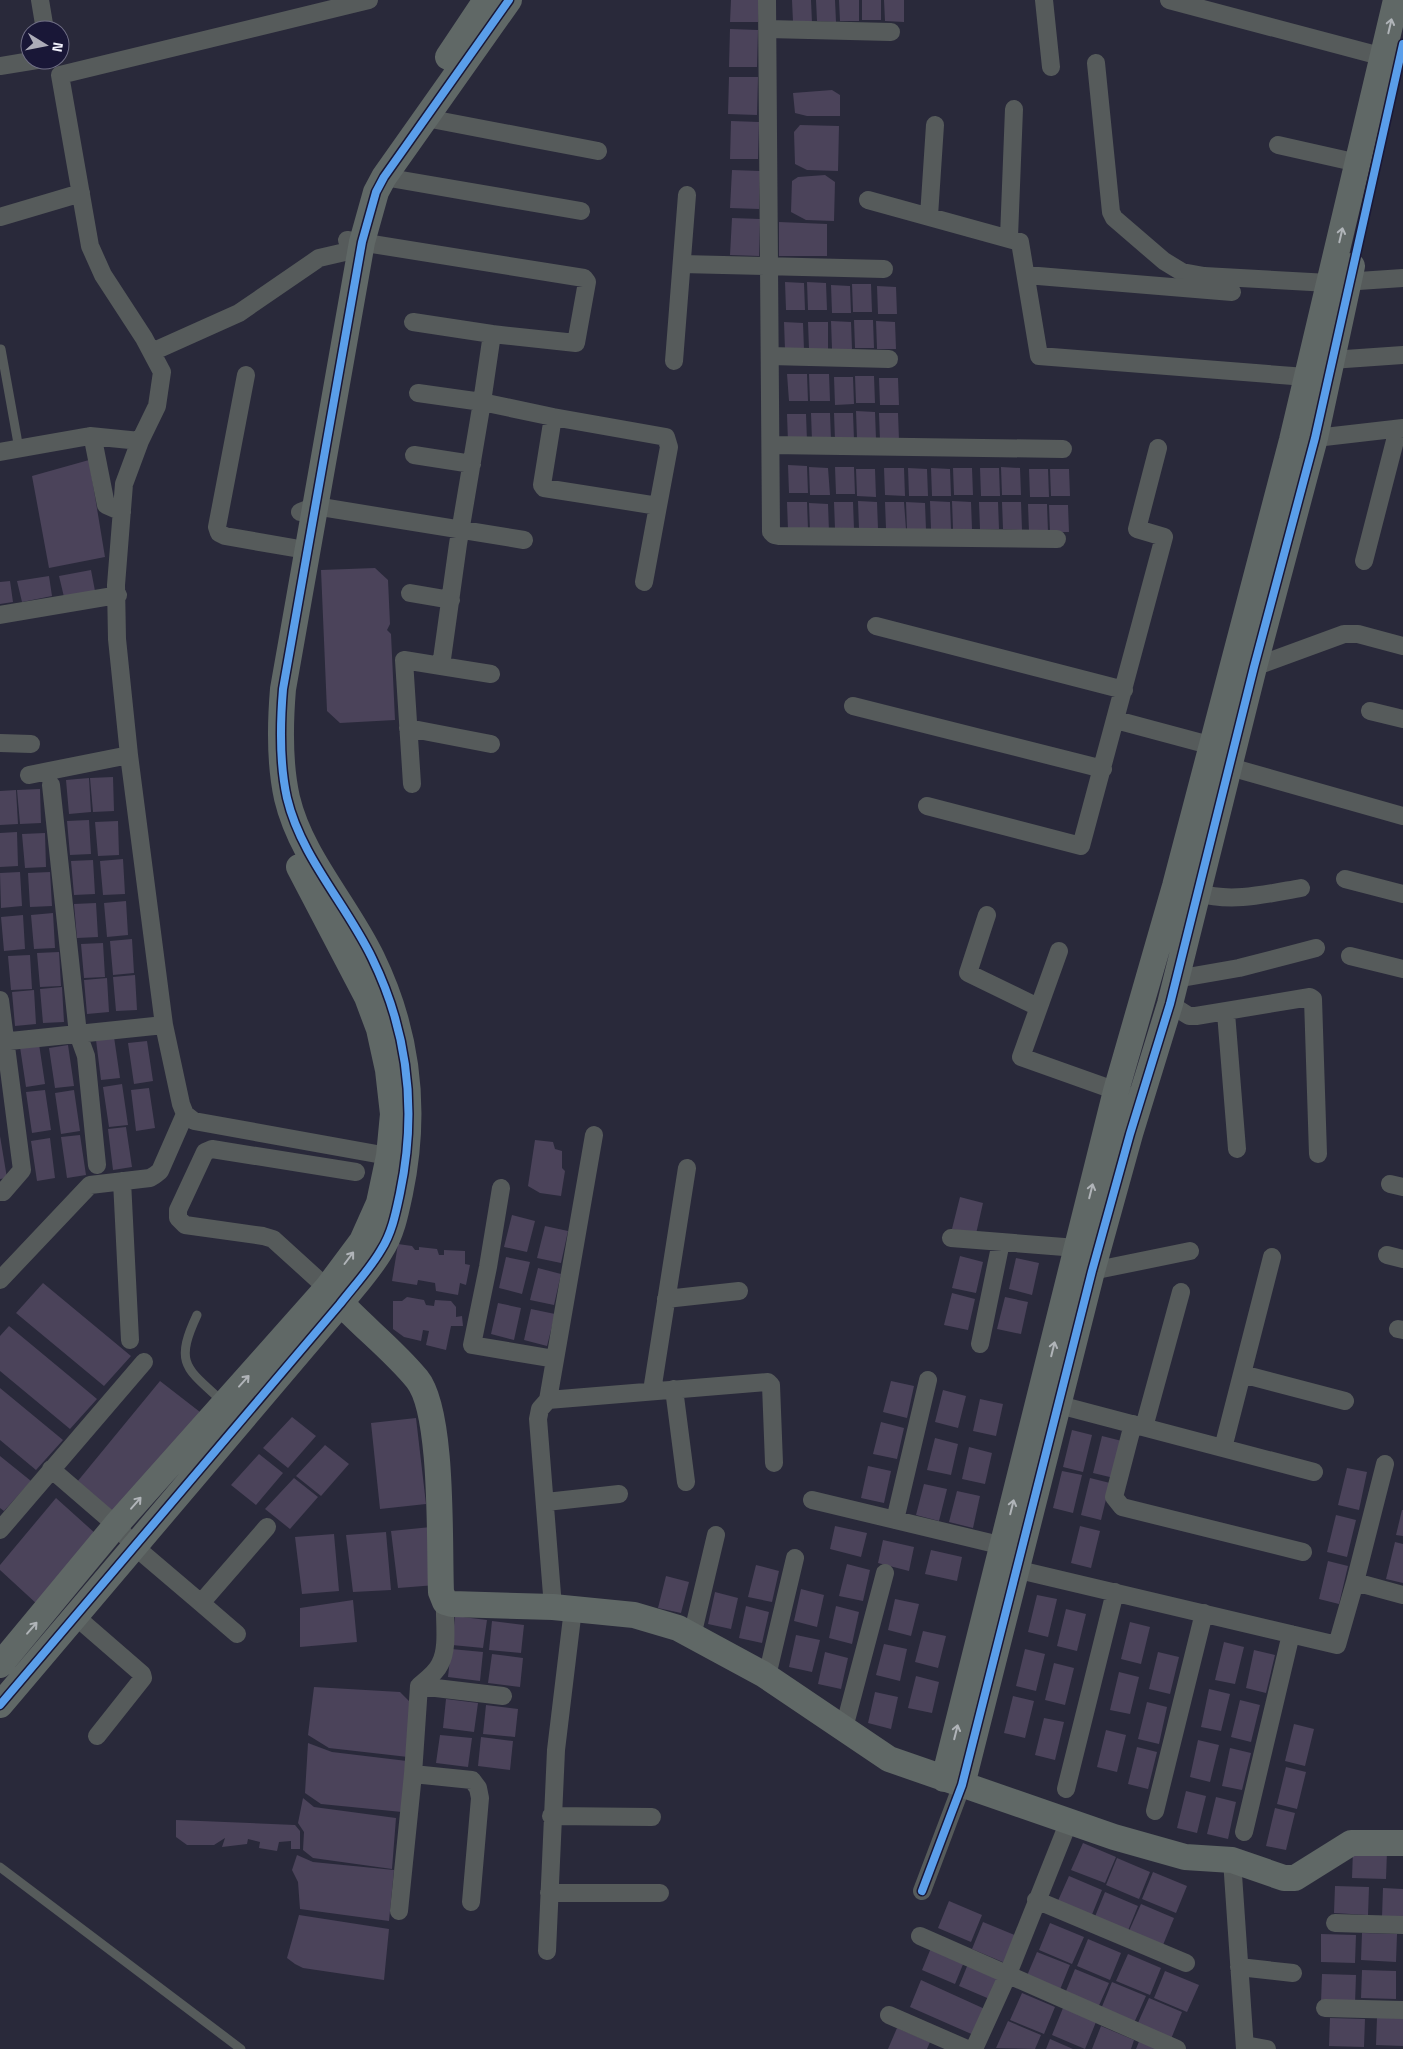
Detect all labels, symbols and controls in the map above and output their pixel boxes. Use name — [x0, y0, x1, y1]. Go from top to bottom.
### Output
one-way arrow — [1386, 19, 1395, 35]
north arrow — [20, 20, 70, 70]
text: N — [47, 41, 69, 54]
one-way arrow — [1337, 228, 1346, 244]
one-way arrow — [1087, 1184, 1097, 1200]
one-way arrow — [344, 1252, 355, 1265]
one-way arrow — [1048, 1342, 1058, 1358]
one-way arrow — [238, 1375, 249, 1388]
one-way arrow — [130, 1496, 142, 1509]
one-way arrow — [1008, 1499, 1018, 1515]
one-way arrow — [26, 1621, 37, 1634]
one-way arrow — [952, 1725, 961, 1741]

